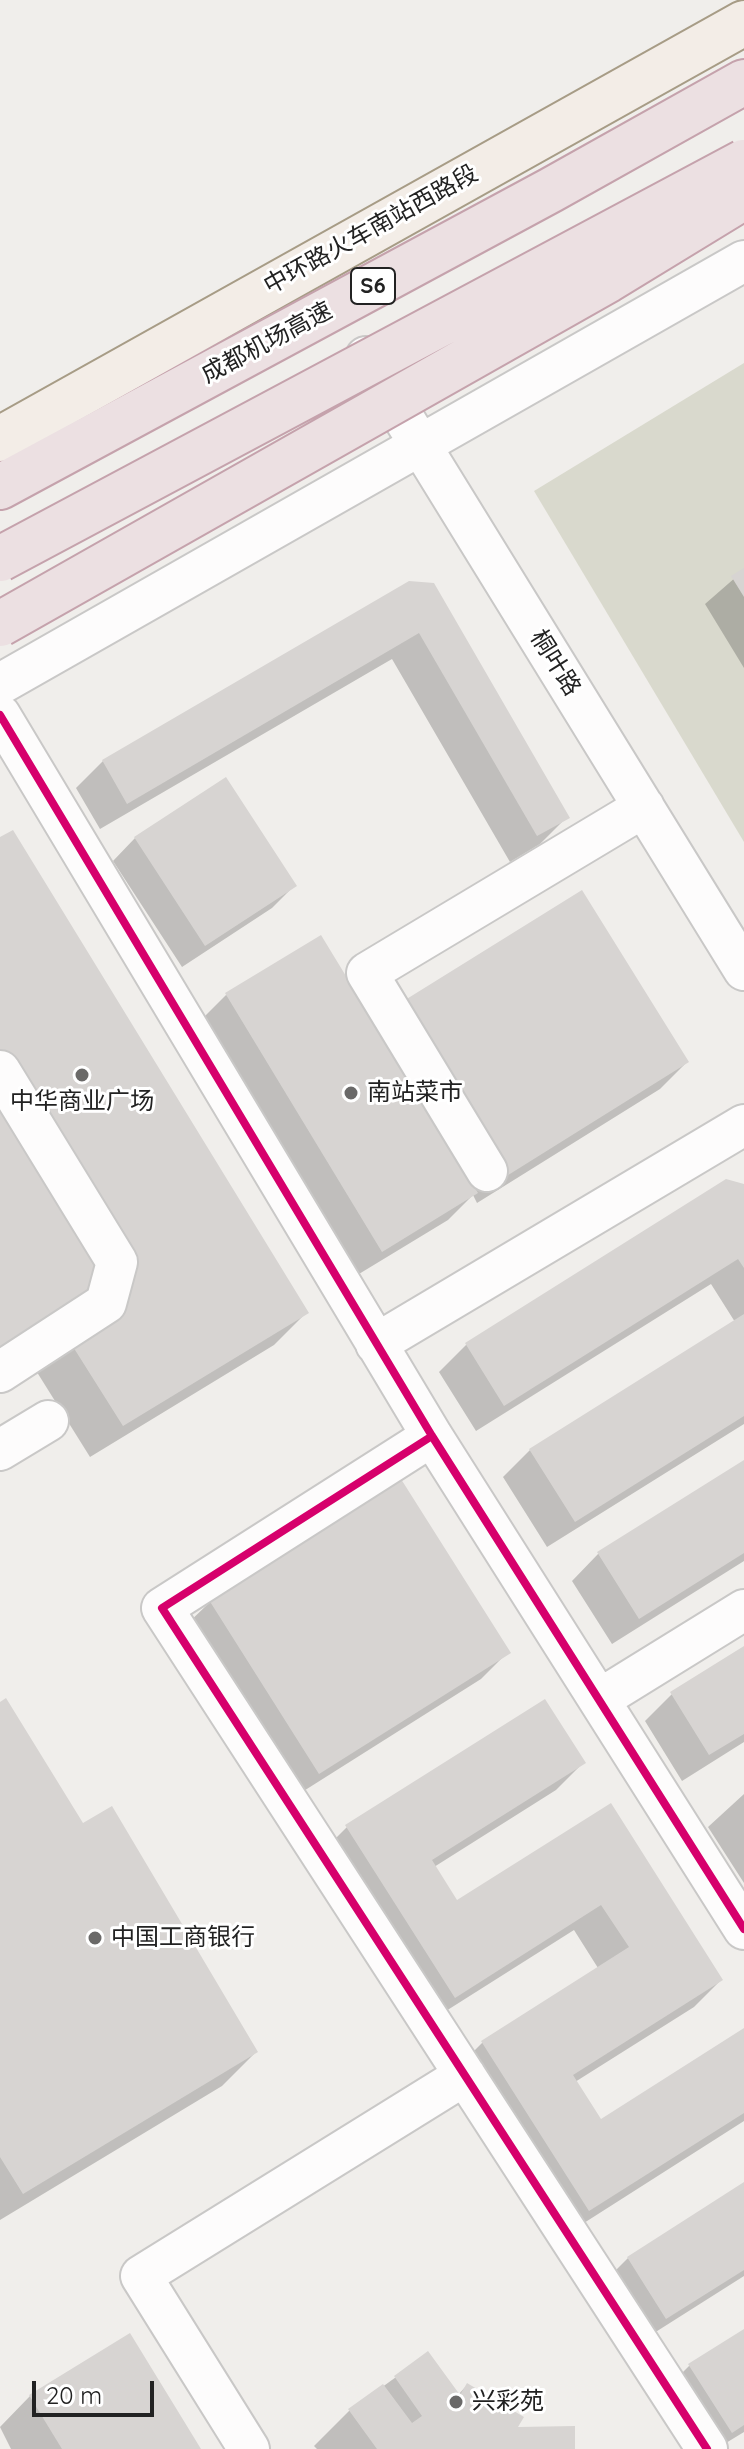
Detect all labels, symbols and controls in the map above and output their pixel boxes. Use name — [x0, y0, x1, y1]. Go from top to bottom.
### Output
street label: 中环路火车南站西路段 — [259, 159, 483, 301]
road number: S6 — [351, 268, 395, 304]
street label: 成都机场高速 — [197, 296, 337, 390]
street label: 桐叶路 — [524, 625, 586, 701]
marker: 中华商业广场 — [73, 1066, 91, 1084]
place label: 南站菜市 — [367, 1079, 463, 1107]
marker: 南站菜市 — [342, 1084, 360, 1102]
place label: 中华商业广场 — [10, 1088, 154, 1116]
place label: 中国工商银行 — [111, 1924, 255, 1952]
marker: 中国工商银行 — [86, 1929, 104, 1947]
scale bar — [36, 2365, 158, 2415]
text: 20 m — [46, 2380, 102, 2410]
place label: 兴彩苑 — [472, 2388, 544, 2416]
marker: 兴彩苑 — [447, 2393, 465, 2411]

